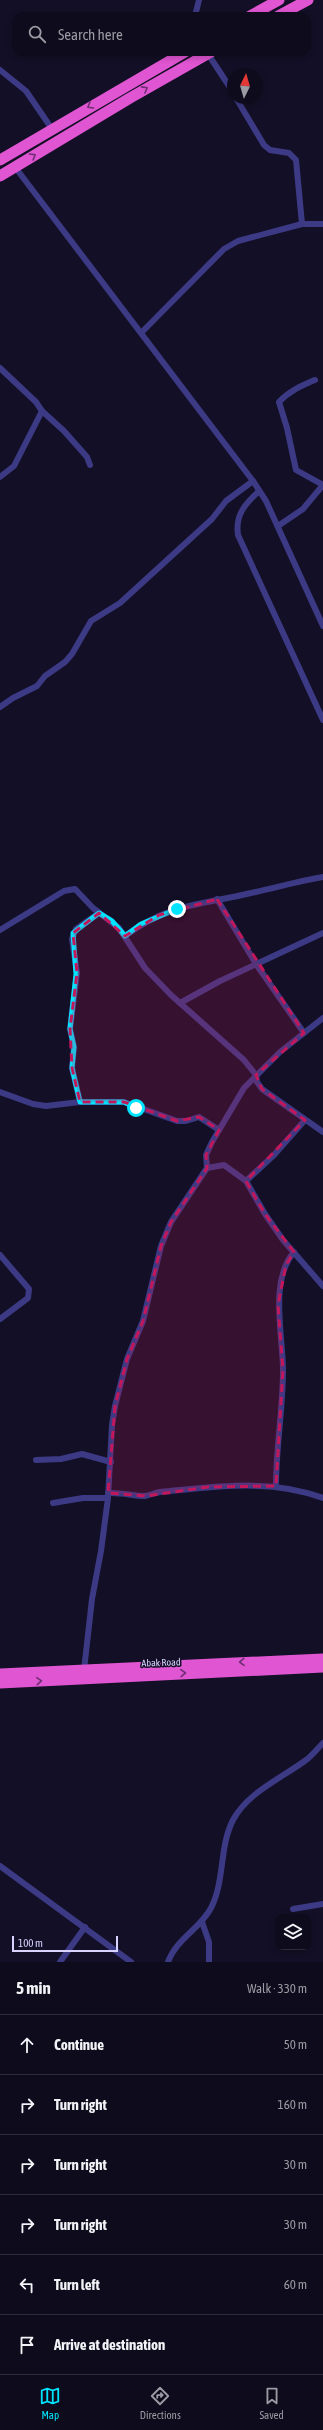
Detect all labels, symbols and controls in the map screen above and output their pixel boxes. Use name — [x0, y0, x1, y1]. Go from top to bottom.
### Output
search box — [12, 12, 311, 56]
icon: search — [26, 23, 48, 45]
text: Search here — [58, 26, 123, 43]
north arrow — [227, 68, 263, 104]
one-way arrow — [141, 87, 148, 94]
one-way arrow — [87, 101, 94, 108]
one-way arrow — [29, 153, 36, 160]
route end — [168, 900, 186, 918]
route start — [127, 1099, 145, 1117]
street label: Abak Road — [141, 1656, 181, 1669]
one-way arrow — [239, 1658, 245, 1666]
one-way arrow — [180, 1669, 186, 1678]
one-way arrow — [36, 1677, 42, 1686]
map controls — [275, 1914, 311, 1950]
button: layers — [275, 1914, 311, 1950]
scale bar — [12, 1934, 118, 1953]
text: 100 m — [18, 1937, 43, 1949]
text: 5 min — [16, 1978, 51, 1998]
text: Walk · 330 m — [247, 1981, 307, 1996]
icon: ahead — [16, 2034, 38, 2056]
text: Continue — [54, 2036, 104, 2053]
text: 50 m — [284, 2037, 307, 2052]
icon: right — [16, 2094, 38, 2116]
text: Turn right — [54, 2096, 107, 2113]
text: 160 m — [278, 2097, 307, 2112]
icon: right — [16, 2154, 38, 2176]
text: Turn right — [54, 2156, 107, 2173]
text: 30 m — [284, 2157, 307, 2172]
icon: right — [16, 2214, 38, 2236]
text: Turn right — [54, 2216, 107, 2233]
text: 30 m — [284, 2217, 307, 2232]
icon: left — [16, 2274, 38, 2296]
text: Turn left — [54, 2276, 100, 2293]
text: 60 m — [284, 2277, 307, 2292]
icon: arrive — [16, 2334, 38, 2356]
text: Arrive at destination — [54, 2336, 165, 2353]
tab: Map — [39, 2385, 61, 2421]
tab: Directions — [140, 2385, 181, 2421]
tab: Saved — [259, 2385, 284, 2421]

